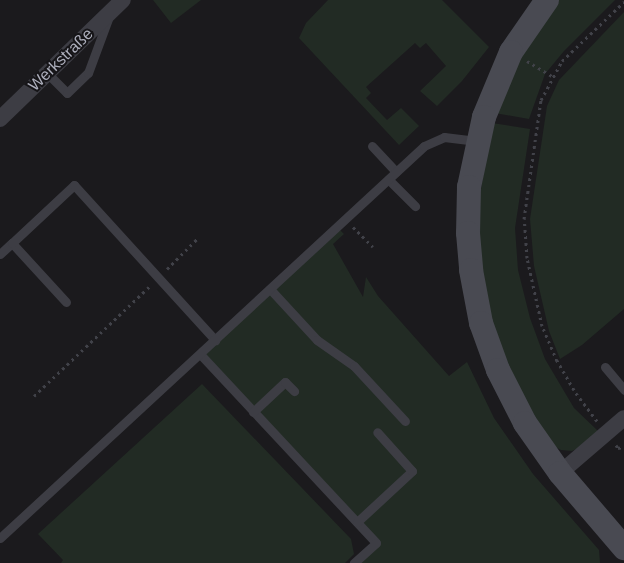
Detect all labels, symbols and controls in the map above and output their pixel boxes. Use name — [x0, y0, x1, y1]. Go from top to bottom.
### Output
street label: Werkstraße — [25, 24, 97, 96]

